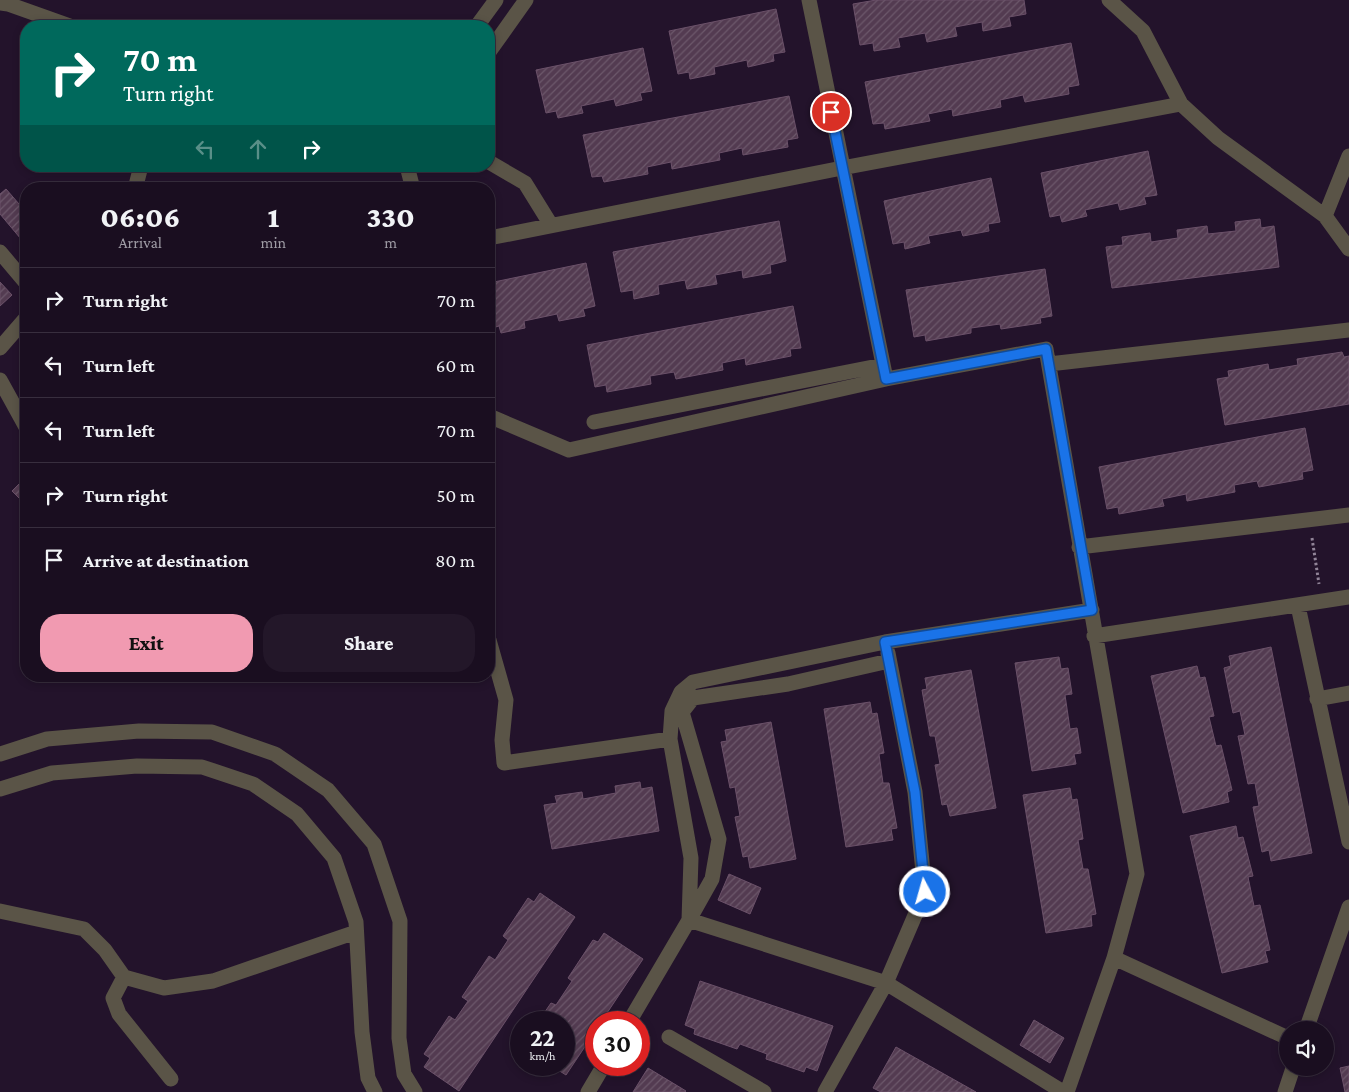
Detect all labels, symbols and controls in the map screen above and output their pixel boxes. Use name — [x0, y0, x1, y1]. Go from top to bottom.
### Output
icon: right — [40, 40, 105, 105]
text: 70 m — [123, 40, 197, 79]
text: Turn right — [123, 81, 214, 106]
pin — [810, 91, 852, 133]
icon: arrive — [817, 98, 845, 126]
icon: left — [191, 135, 219, 163]
icon: ahead — [244, 135, 272, 163]
icon: right — [297, 135, 325, 163]
text: 06:06 — [100, 200, 180, 233]
text: 1 — [267, 200, 279, 233]
text: 330 — [366, 200, 415, 233]
text: Arrival — [118, 234, 162, 251]
text: min — [261, 234, 286, 251]
text: m — [384, 234, 397, 251]
icon: right — [40, 286, 68, 314]
text: Turn right — [83, 290, 168, 311]
text: 70 m — [437, 290, 475, 311]
icon: left — [40, 351, 68, 379]
text: Turn left — [83, 355, 155, 376]
text: 60 m — [436, 355, 475, 376]
icon: left — [40, 416, 68, 444]
text: Turn left — [83, 420, 155, 441]
text: 70 m — [437, 420, 475, 441]
icon: right — [40, 481, 68, 509]
text: Turn right — [83, 485, 168, 506]
text: 50 m — [436, 485, 475, 506]
icon: arrive — [40, 546, 68, 574]
text: Arrive at destination — [83, 550, 249, 571]
text: 80 m — [435, 550, 475, 571]
button: Exit — [40, 614, 253, 672]
button: Share — [263, 614, 475, 672]
position arrow — [898, 865, 950, 917]
speed limit sign: 30 — [585, 1011, 650, 1076]
map controls — [1279, 1021, 1334, 1076]
button: sound — [1279, 1021, 1334, 1076]
text: 22 — [530, 1024, 555, 1051]
text: km/h — [530, 1049, 555, 1063]

